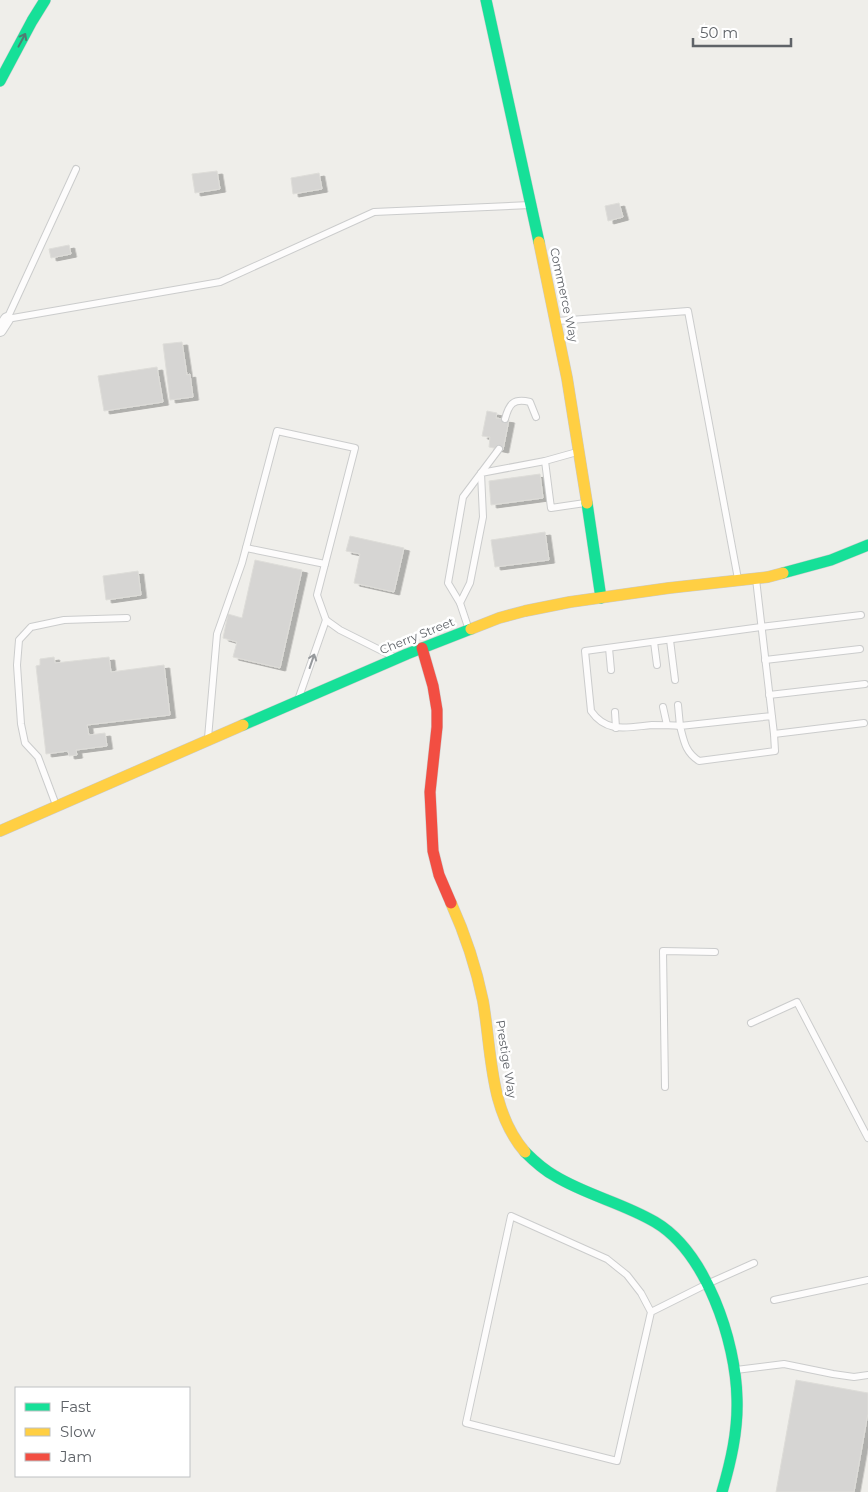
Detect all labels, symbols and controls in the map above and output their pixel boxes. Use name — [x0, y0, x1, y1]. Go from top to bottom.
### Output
scale bar — [693, 15, 790, 47]
text: 50 m — [700, 23, 738, 42]
one-way arrow — [18, 33, 27, 48]
street label: Commerce Way — [547, 246, 582, 344]
street label: Cherry Street — [377, 614, 456, 657]
one-way arrow — [308, 654, 317, 669]
street label: Prestige Way — [493, 1019, 520, 1100]
legend — [15, 1387, 190, 1477]
text: Fast — [60, 1397, 91, 1416]
text: Slow — [60, 1422, 96, 1441]
text: Jam — [59, 1447, 92, 1466]

